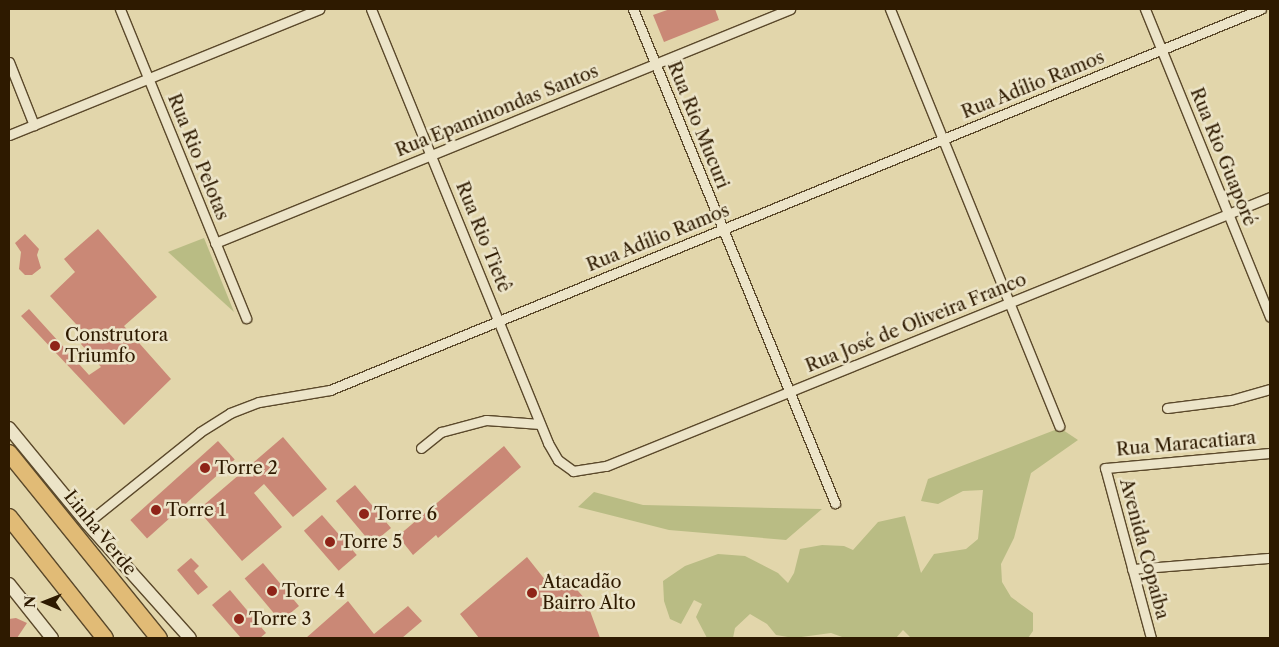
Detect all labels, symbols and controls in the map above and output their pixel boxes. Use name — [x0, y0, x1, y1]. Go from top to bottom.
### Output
street label: Rua Adílio Ramos — [958, 46, 1108, 124]
street label: Rua Rio Mucuri — [663, 58, 733, 192]
street label: Rua Epaminondas Santos — [392, 60, 602, 162]
street label: Rua Rio Guaporé — [1185, 85, 1261, 229]
street label: Rua Rio Pelotas — [163, 91, 233, 223]
street label: Rua Rio Tietê — [451, 178, 515, 296]
street label: Rua Adílio Ramos — [583, 199, 733, 277]
street label: Rua José de Oliveira Franco — [802, 269, 1030, 377]
place label: Construtora Triumfo — [65, 325, 168, 368]
marker: Construtora Triumfo — [49, 340, 61, 352]
street label: Rua Maracatiara — [1115, 427, 1257, 461]
place label: Torre 2 — [215, 457, 278, 479]
marker: Torre 2 — [199, 462, 211, 474]
street label: Avenida Copaíba — [1115, 476, 1173, 622]
street label: Linha Verde — [59, 486, 141, 580]
place label: Torre 1 — [166, 499, 226, 521]
place label: Torre 6 — [374, 503, 437, 525]
marker: Torre 1 — [150, 504, 162, 516]
marker: Torre 6 — [358, 508, 370, 520]
place label: Torre 5 — [340, 531, 402, 553]
marker: Torre 5 — [324, 536, 336, 548]
place label: Atacadão Bairro Alto — [542, 572, 636, 614]
north arrow — [20, 577, 70, 627]
place label: Torre 4 — [282, 580, 345, 602]
marker: Torre 4 — [266, 585, 278, 597]
marker: Atacadão Bairro Alto — [526, 587, 538, 599]
text: N — [21, 596, 39, 608]
place label: Torre 3 — [249, 608, 311, 630]
marker: Torre 3 — [233, 613, 245, 625]

